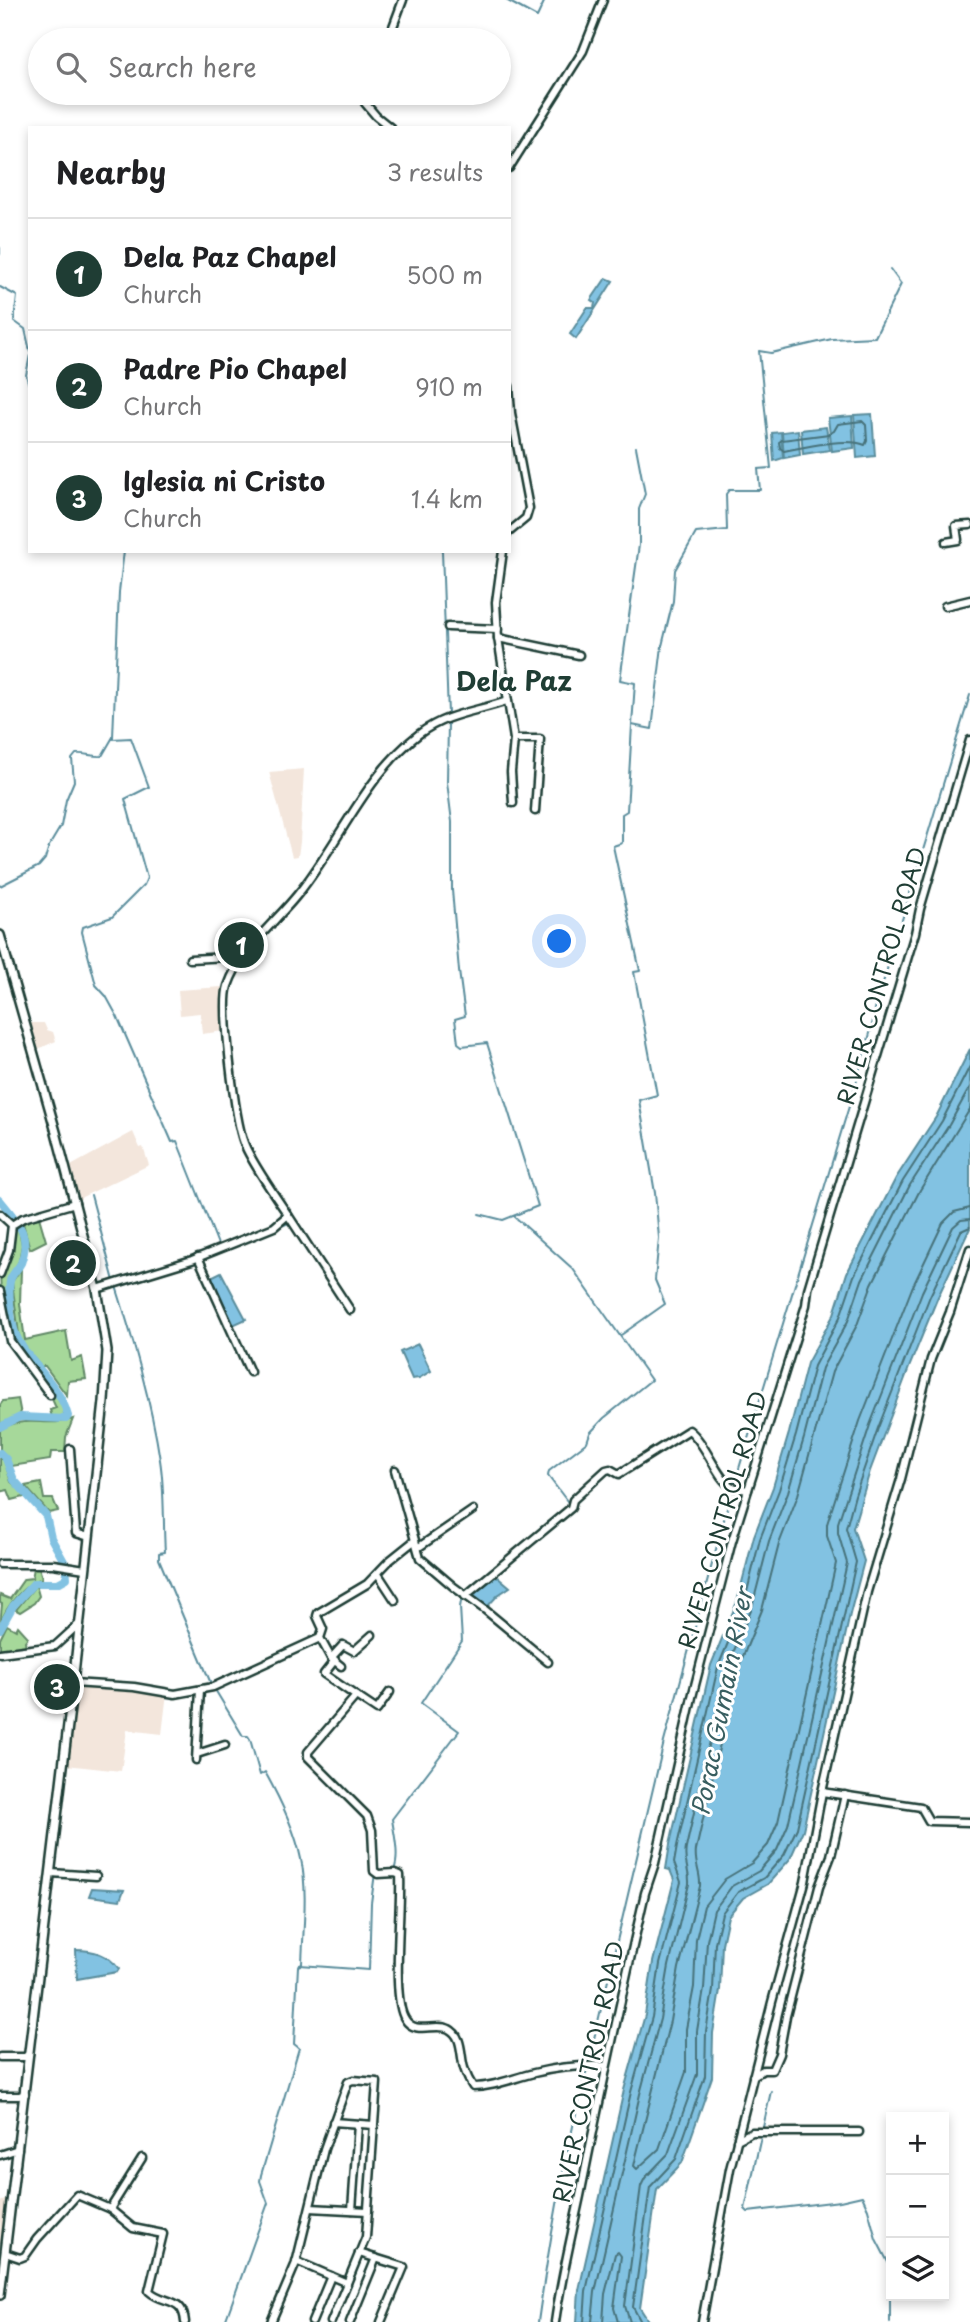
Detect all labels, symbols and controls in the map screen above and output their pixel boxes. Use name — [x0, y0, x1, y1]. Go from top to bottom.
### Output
search box — [28, 28, 511, 105]
text: Search here — [108, 47, 257, 86]
icon: search — [52, 48, 90, 86]
text: Nearby — [56, 149, 166, 194]
text: 3 results — [387, 154, 483, 189]
text: Dela Paz Chapel — [123, 237, 336, 276]
text: 1 — [74, 257, 85, 292]
text: 500 m — [406, 257, 483, 292]
text: Church — [123, 276, 202, 311]
text: Padre Pio Chapel — [123, 349, 347, 388]
text: 2 — [71, 369, 87, 404]
text: 910 m — [415, 369, 483, 404]
text: Church — [123, 388, 202, 423]
text: Iglesia ni Cristo — [123, 461, 325, 500]
text: 3 — [71, 481, 87, 516]
text: 1.4 km — [411, 481, 483, 516]
text: Church — [123, 500, 202, 535]
district label: Dela Paz — [456, 661, 572, 700]
street label: RIVER CONTROL ROAD — [827, 843, 934, 1109]
pin: 1 — [218, 919, 264, 971]
your location — [542, 924, 576, 958]
pin: 2 — [50, 1237, 96, 1289]
street label: RIVER CONTROL ROAD — [668, 1387, 775, 1653]
water label: Porac Gumain River — [681, 1581, 762, 1819]
pin: 3 — [34, 1661, 80, 1713]
street label: RIVER CONTROL ROAD — [543, 1938, 632, 2206]
map controls — [886, 2112, 949, 2301]
button: + — [886, 2112, 949, 2175]
button: − — [886, 2175, 949, 2238]
button: layers — [886, 2238, 949, 2301]

